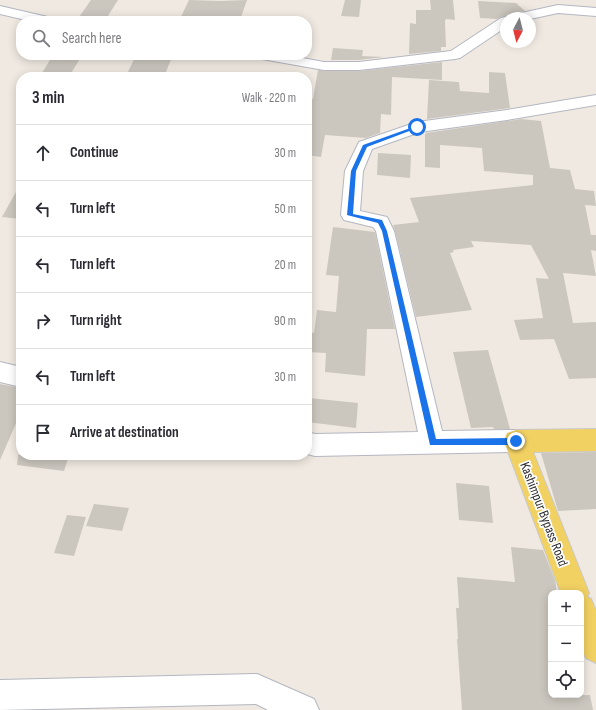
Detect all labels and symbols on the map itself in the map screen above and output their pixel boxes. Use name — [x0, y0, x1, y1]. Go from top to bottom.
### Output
north arrow — [500, 12, 536, 48]
route start — [408, 118, 426, 136]
route end — [507, 432, 525, 450]
street label: Kashimpur Bypass Road — [516, 459, 572, 569]

